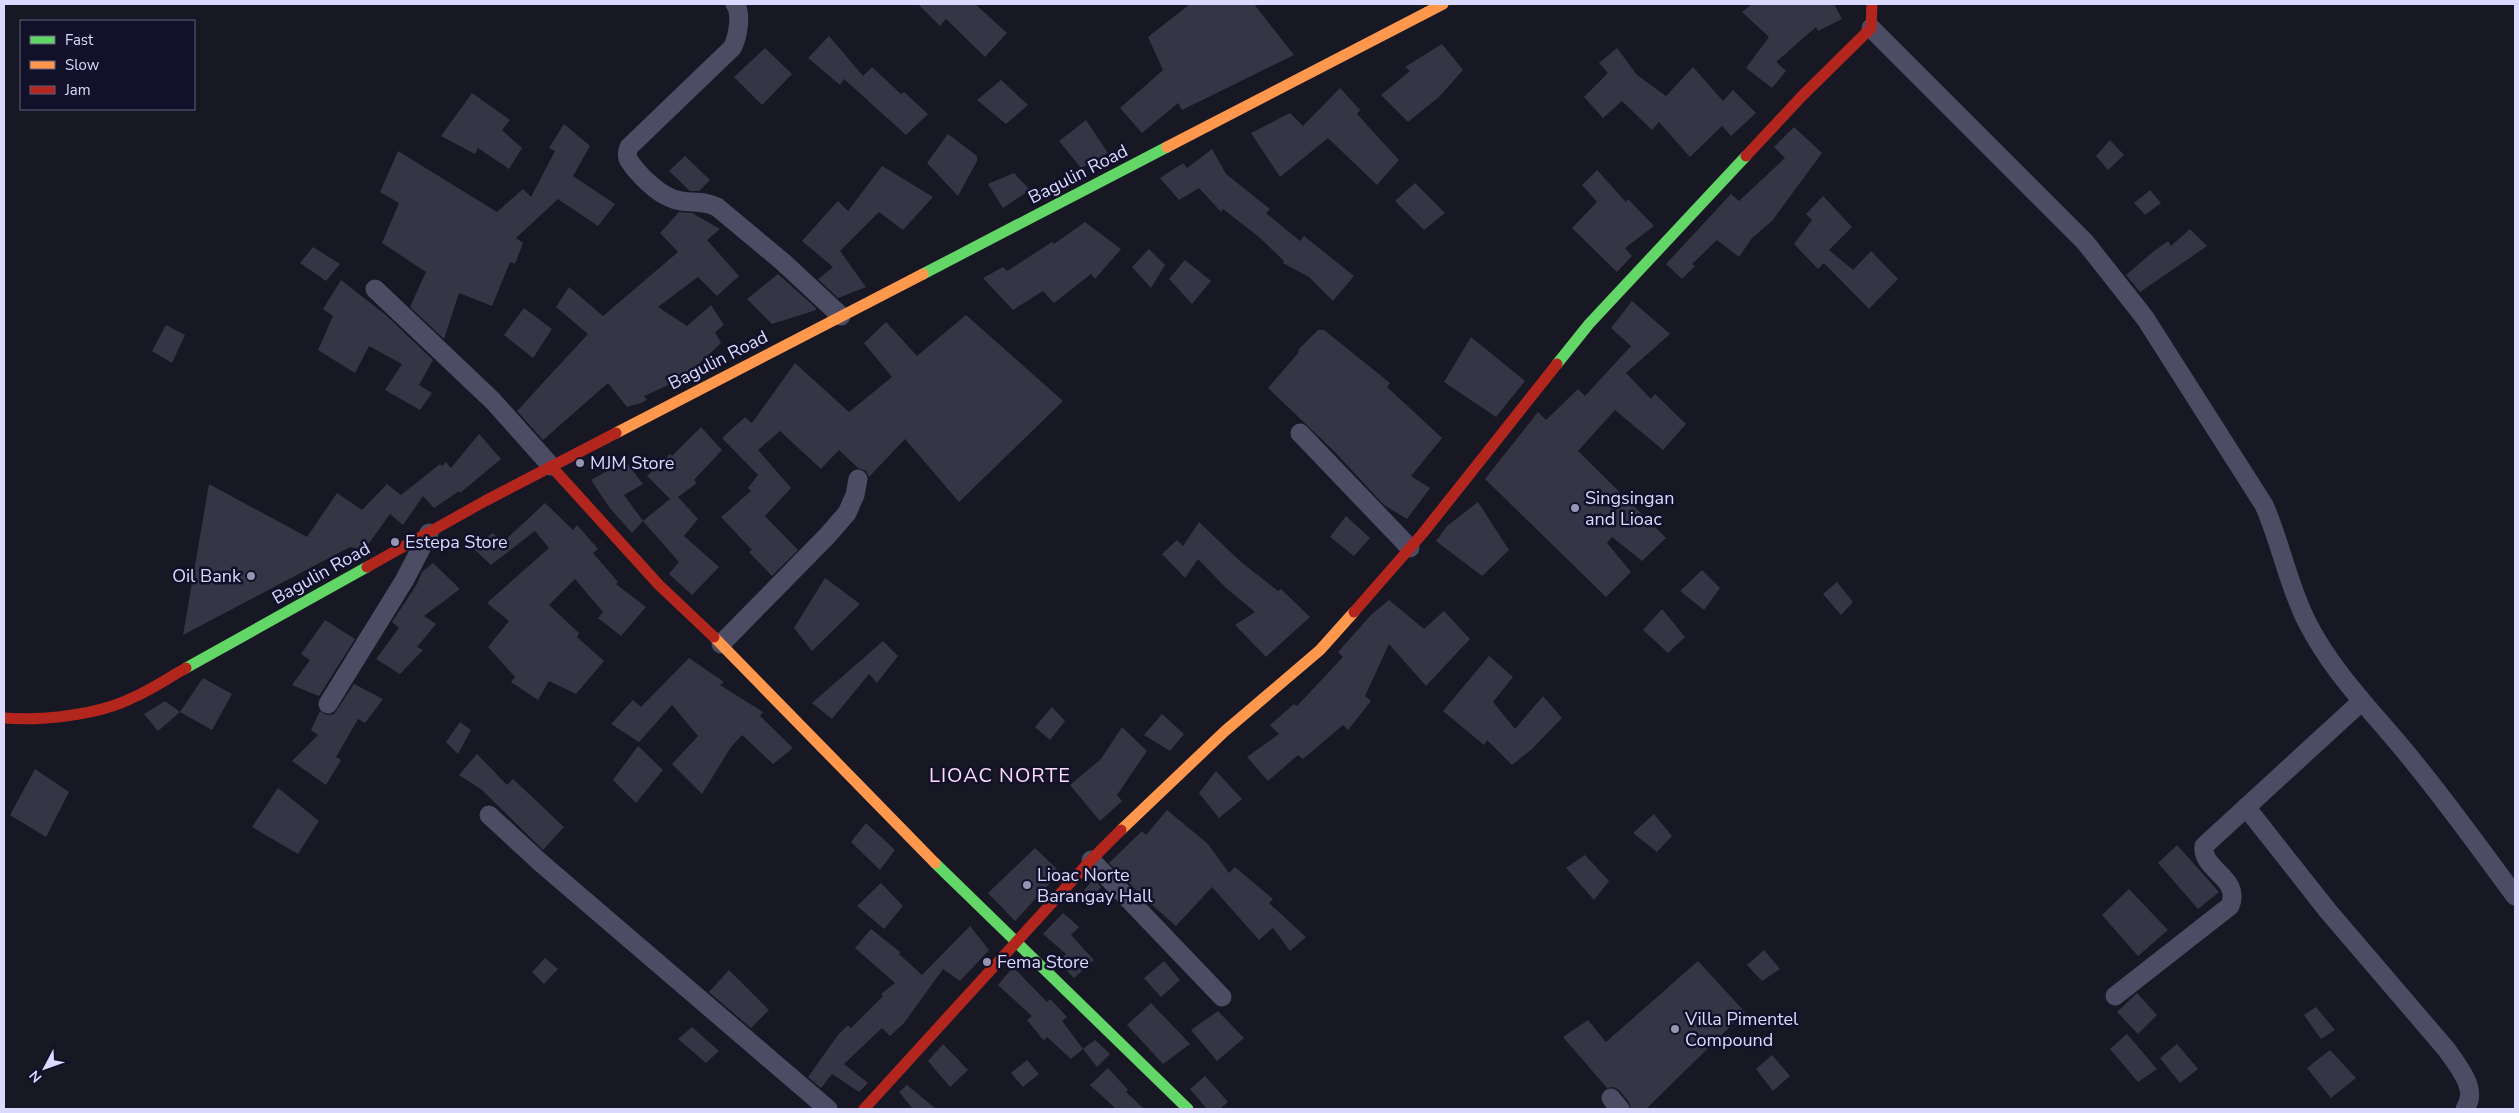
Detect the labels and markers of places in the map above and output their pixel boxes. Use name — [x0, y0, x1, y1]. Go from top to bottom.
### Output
place label: MJM Store — [590, 451, 674, 475]
marker: MJM Store — [574, 457, 586, 469]
place label: Singsingan and Lioac — [1585, 486, 1674, 531]
marker: Singsingan and Lioac — [1569, 502, 1581, 514]
place label: Estepa Store — [405, 530, 508, 554]
marker: Estepa Store — [389, 536, 401, 548]
place label: Oil Bank — [172, 564, 242, 588]
marker: Oil Bank — [245, 570, 257, 582]
place label: Lioac Norte Barangay Hall — [1037, 863, 1153, 908]
marker: Lioac Norte Barangay Hall — [1021, 879, 1033, 891]
place label: Fema Store — [997, 950, 1089, 974]
marker: Fema Store — [981, 956, 993, 968]
place label: Villa Pimentel Compound — [1684, 1007, 1799, 1052]
marker: Villa Pimentel Compound — [1669, 1023, 1681, 1035]

